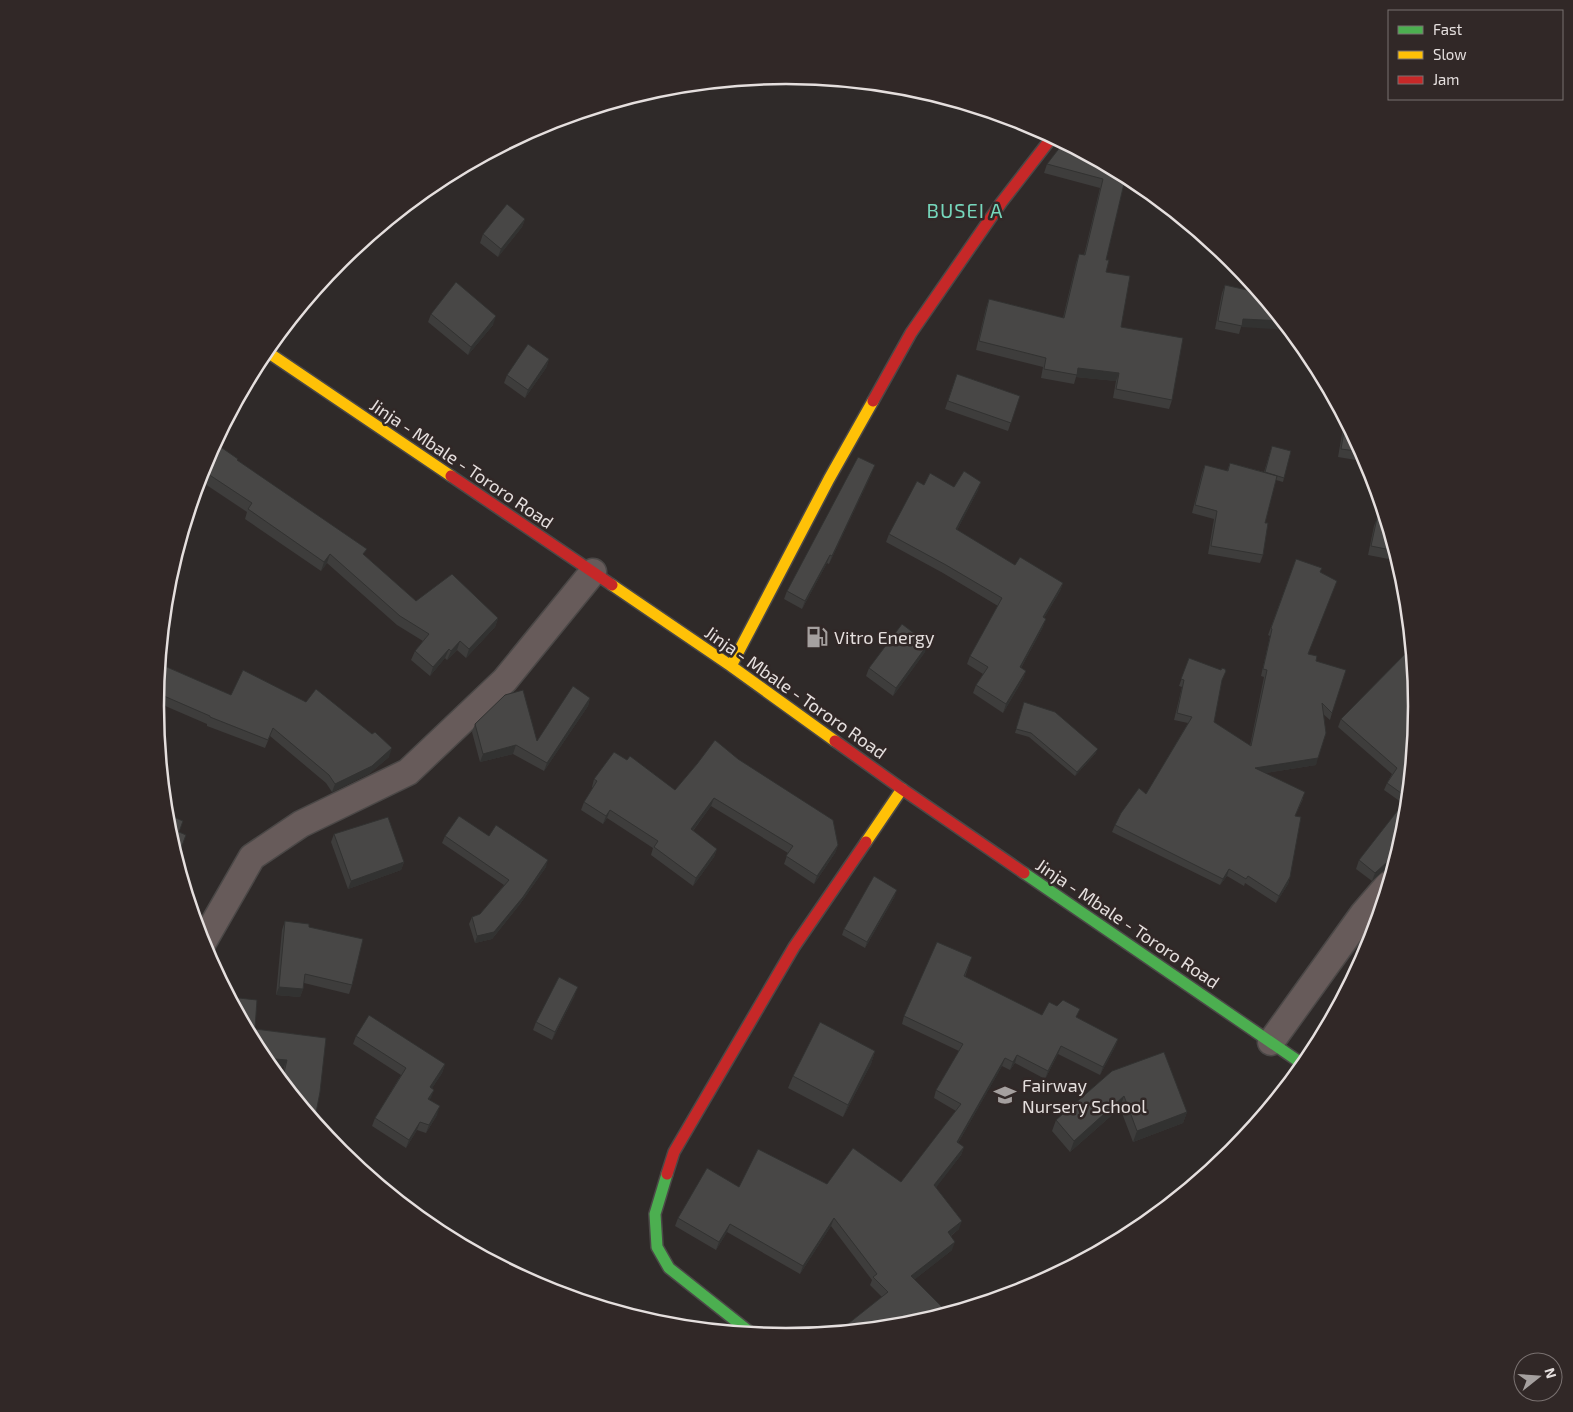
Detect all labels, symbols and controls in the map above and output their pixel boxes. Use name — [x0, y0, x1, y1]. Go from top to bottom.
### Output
legend — [1388, 10, 1563, 100]
text: Fast — [1433, 20, 1463, 38]
text: Slow — [1433, 45, 1467, 63]
text: Jam — [1433, 70, 1459, 88]
district label: BUSEI A — [927, 198, 1003, 222]
street label: Jinja - Mbale - Tororo Road — [366, 393, 558, 533]
street label: Jinja - Mbale - Tororo Road — [701, 621, 891, 763]
fuel station icon: Vitro Energy — [804, 624, 830, 650]
place label: Vitro Energy — [834, 626, 935, 648]
street label: Jinja - Mbale - Tororo Road — [1032, 853, 1224, 993]
place label: Fairway Nursery School — [1022, 1074, 1147, 1117]
school or university icon: Fairway Nursery School — [992, 1082, 1018, 1108]
north arrow — [1513, 1352, 1563, 1402]
text: N — [1541, 1366, 1561, 1380]

